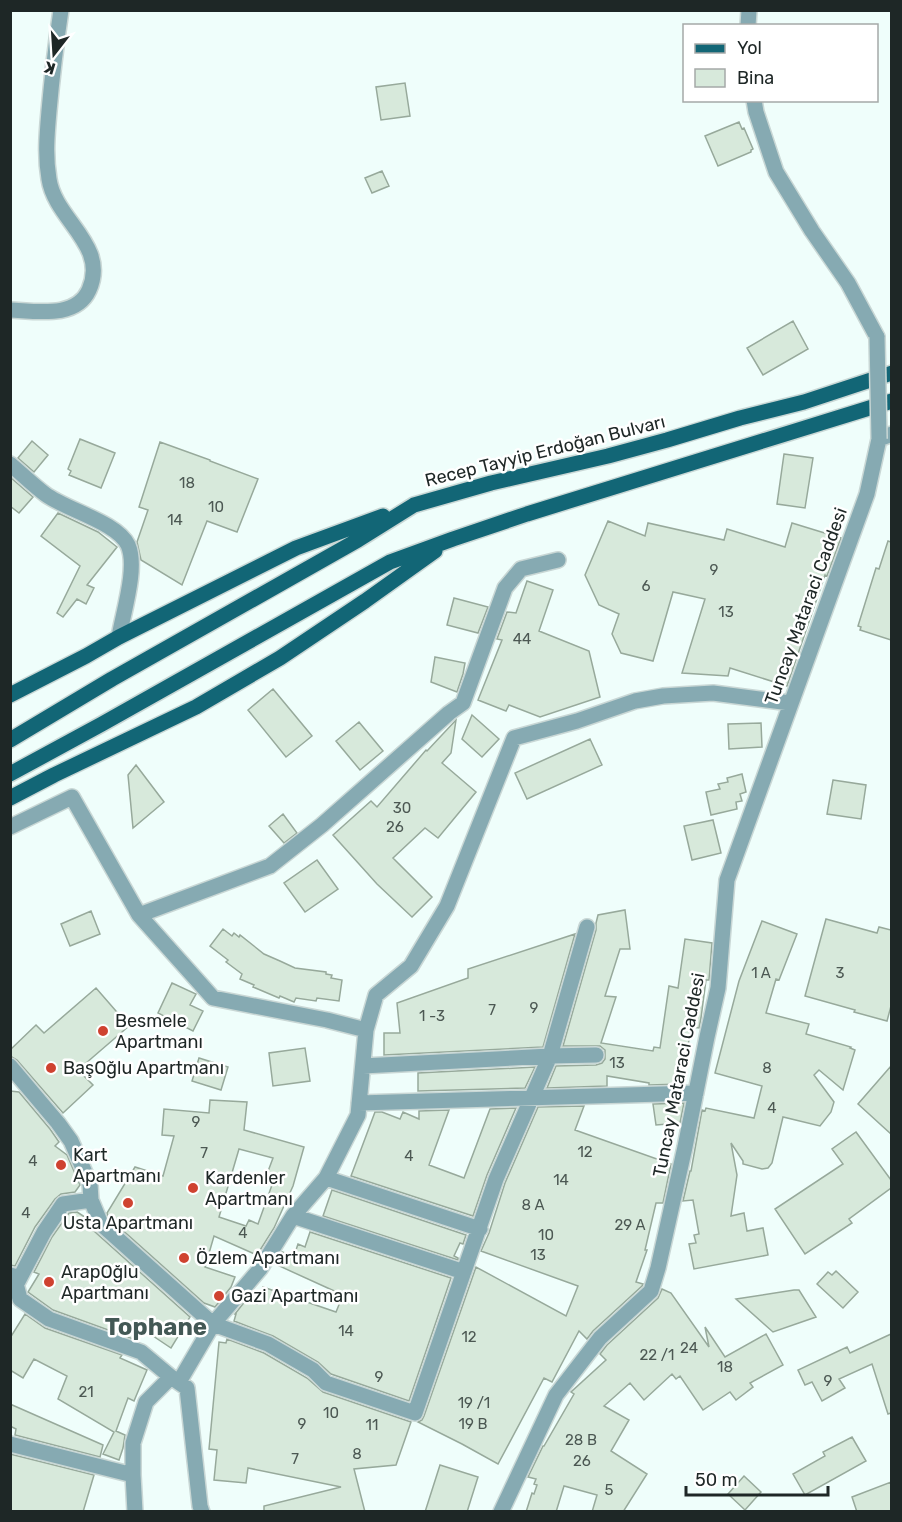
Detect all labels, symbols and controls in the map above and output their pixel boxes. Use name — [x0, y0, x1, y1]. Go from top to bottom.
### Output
north arrow — [24, 24, 84, 84]
legend — [683, 24, 878, 102]
text: Yol — [737, 37, 762, 59]
text: K — [42, 57, 58, 79]
text: Bina — [737, 67, 774, 89]
street label: Recep Tayyip Erdoğan Bulvarı — [423, 410, 667, 492]
house number: 18 — [179, 474, 195, 492]
house number: 10 — [208, 498, 224, 516]
street label: Tuncay Mataraci Caddesi — [760, 505, 852, 707]
house number: 14 — [167, 511, 183, 529]
house number: 9 — [710, 561, 719, 579]
house number: 6 — [641, 577, 651, 595]
house number: 13 — [718, 603, 734, 621]
house number: 44 — [513, 630, 531, 648]
house number: 30 — [393, 799, 411, 817]
house number: 26 — [386, 818, 404, 836]
house number: 1 A — [751, 964, 771, 982]
house number: 3 — [835, 964, 845, 982]
street label: Tuncay Mataraci Caddesi — [648, 971, 710, 1179]
house number: 9 — [530, 999, 539, 1017]
house number: 7 — [488, 1001, 496, 1019]
house number: 1 -3 — [419, 1007, 445, 1025]
place label: Besmele Apartmanı — [115, 1010, 203, 1053]
marker: Besmele Apartmanı — [96, 1024, 110, 1038]
house number: 13 — [609, 1054, 625, 1072]
place label: BaşOğlu Apartmanı — [63, 1057, 224, 1079]
house number: 8 — [762, 1059, 772, 1077]
marker: BaşOğlu Apartmanı — [44, 1061, 58, 1075]
house number: 4 — [767, 1099, 777, 1117]
house number: 9 — [192, 1113, 201, 1131]
house number: 12 — [577, 1143, 593, 1161]
place label: Kart Apartmanı — [73, 1144, 161, 1187]
house number: 7 — [200, 1144, 208, 1162]
house number: 4 — [404, 1147, 414, 1165]
house number: 4 — [28, 1152, 38, 1170]
marker: Kart Apartmanı — [54, 1158, 68, 1172]
place label: Kardenler Apartmanı — [205, 1167, 293, 1210]
house number: 14 — [553, 1171, 569, 1189]
marker: Kardenler Apartmanı — [186, 1181, 200, 1195]
marker: Usta Apartmanı — [121, 1196, 135, 1210]
house number: 8 A — [522, 1196, 544, 1214]
house number: 4 — [21, 1204, 31, 1222]
place label: Usta Apartmanı — [63, 1212, 193, 1234]
house number: 29 A — [614, 1216, 646, 1234]
house number: 4 — [238, 1224, 248, 1242]
house number: 10 — [538, 1226, 554, 1244]
house number: 13 — [530, 1246, 546, 1264]
place label: Özlem Apartmanı — [196, 1247, 340, 1269]
marker: Özlem Apartmanı — [177, 1251, 191, 1265]
place label: ArapOğlu Apartmanı — [61, 1261, 149, 1304]
marker: ArapOğlu Apartmanı — [42, 1275, 56, 1289]
place label: Gazi Apartmanı — [231, 1285, 358, 1307]
marker: Gazi Apartmanı — [212, 1289, 226, 1303]
district label: Tophane — [105, 1313, 207, 1341]
house number: 14 — [338, 1322, 354, 1340]
house number: 12 — [461, 1328, 477, 1346]
house number: 24 — [680, 1339, 698, 1357]
house number: 22 /1 — [640, 1346, 674, 1364]
house number: 18 — [717, 1358, 733, 1376]
house number: 9 — [375, 1368, 384, 1386]
house number: 9 — [824, 1372, 833, 1390]
house number: 21 — [78, 1383, 94, 1401]
house number: 19 /1 — [458, 1394, 490, 1412]
house number: 10 — [323, 1404, 339, 1422]
house number: 9 — [298, 1415, 307, 1433]
house number: 19 B — [458, 1415, 488, 1433]
house number: 11 — [366, 1416, 378, 1434]
house number: 28 B — [565, 1431, 597, 1449]
house number: 8 — [352, 1445, 362, 1463]
house number: 7 — [291, 1450, 299, 1468]
house number: 26 — [573, 1452, 591, 1470]
scale bar — [686, 1459, 828, 1497]
text: 50 m — [695, 1469, 738, 1491]
house number: 5 — [605, 1481, 614, 1499]

